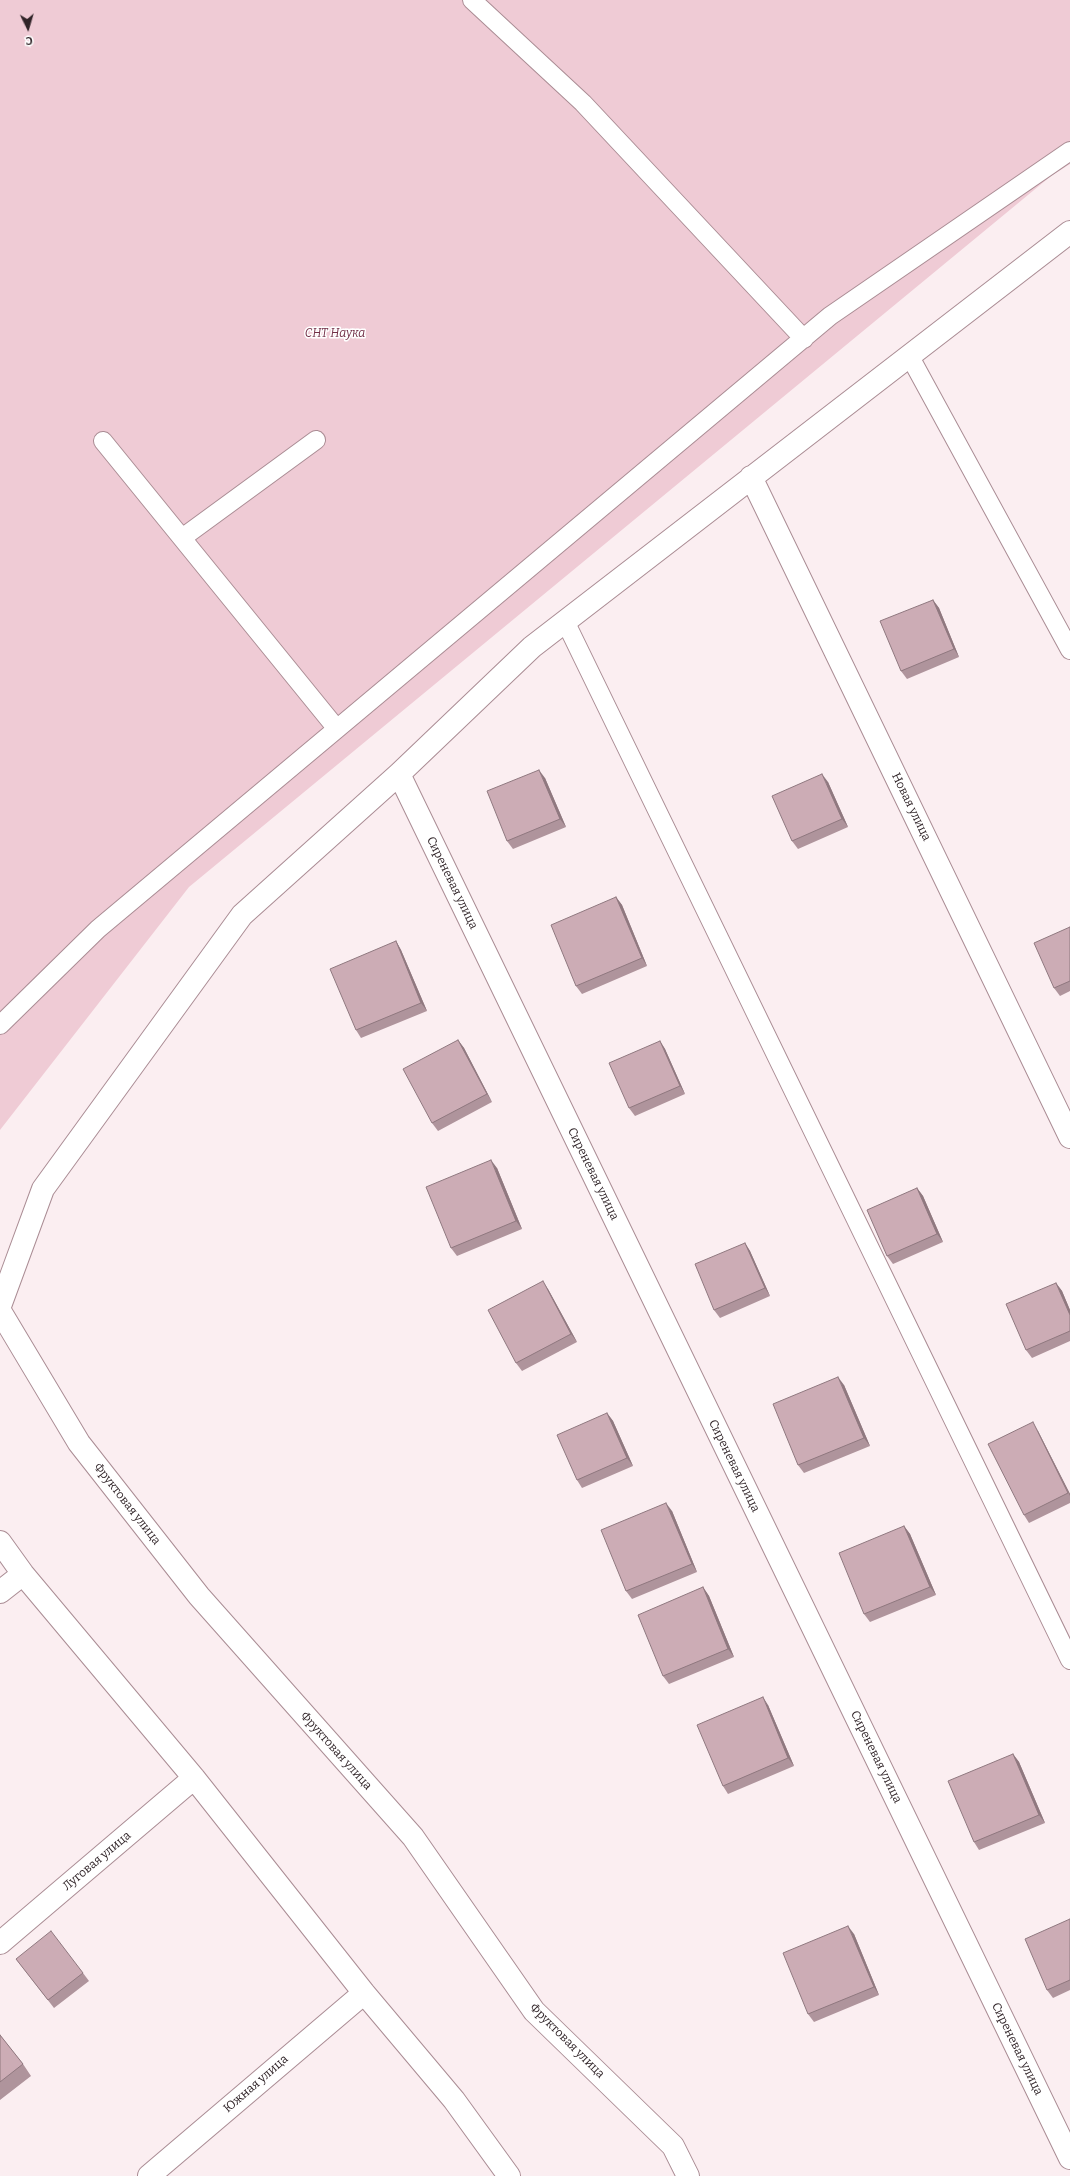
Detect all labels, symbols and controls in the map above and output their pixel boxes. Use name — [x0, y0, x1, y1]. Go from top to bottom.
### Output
north arrow — [8, 8, 48, 48]
text: С — [25, 34, 33, 47]
park label: СНТ Наука — [305, 327, 365, 341]
street label: Новая улица — [888, 771, 934, 843]
street label: Сиреневая улица — [423, 834, 481, 932]
street label: Сиреневая улица — [564, 1125, 622, 1223]
street label: Сиреневая улица — [705, 1417, 763, 1515]
street label: Фруктовая улица — [91, 1460, 163, 1548]
street label: Сиреневая улица — [847, 1708, 905, 1806]
street label: Фруктовая улица — [297, 1709, 375, 1793]
street label: Луговая улица — [60, 1828, 134, 1894]
street label: Сиреневая улица — [988, 2000, 1046, 2098]
street label: Фруктовая улица — [527, 2001, 607, 2081]
street label: Южная улица — [221, 2052, 291, 2116]

